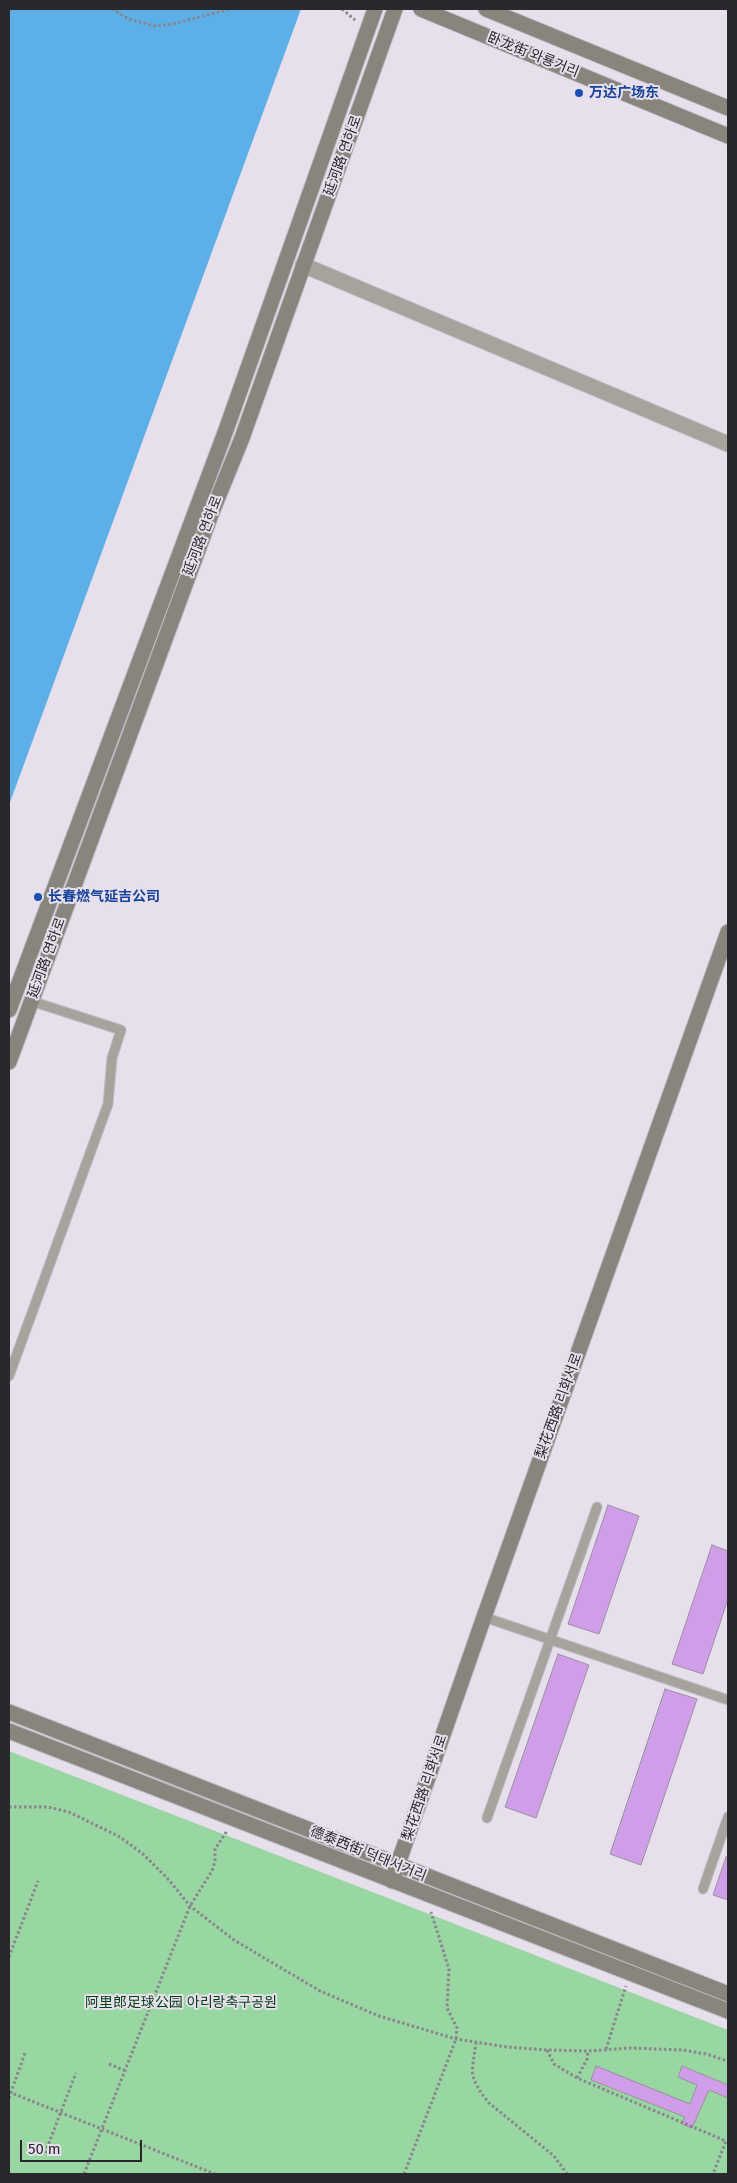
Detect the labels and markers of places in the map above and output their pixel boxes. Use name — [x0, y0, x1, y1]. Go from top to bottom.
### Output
place label: 万达广场东 — [589, 85, 659, 101]
marker: 万达广场东 — [573, 87, 585, 99]
place label: 长春燃气延吉公司 — [48, 889, 160, 905]
marker: 长春燃气延吉公司 — [32, 891, 44, 903]

